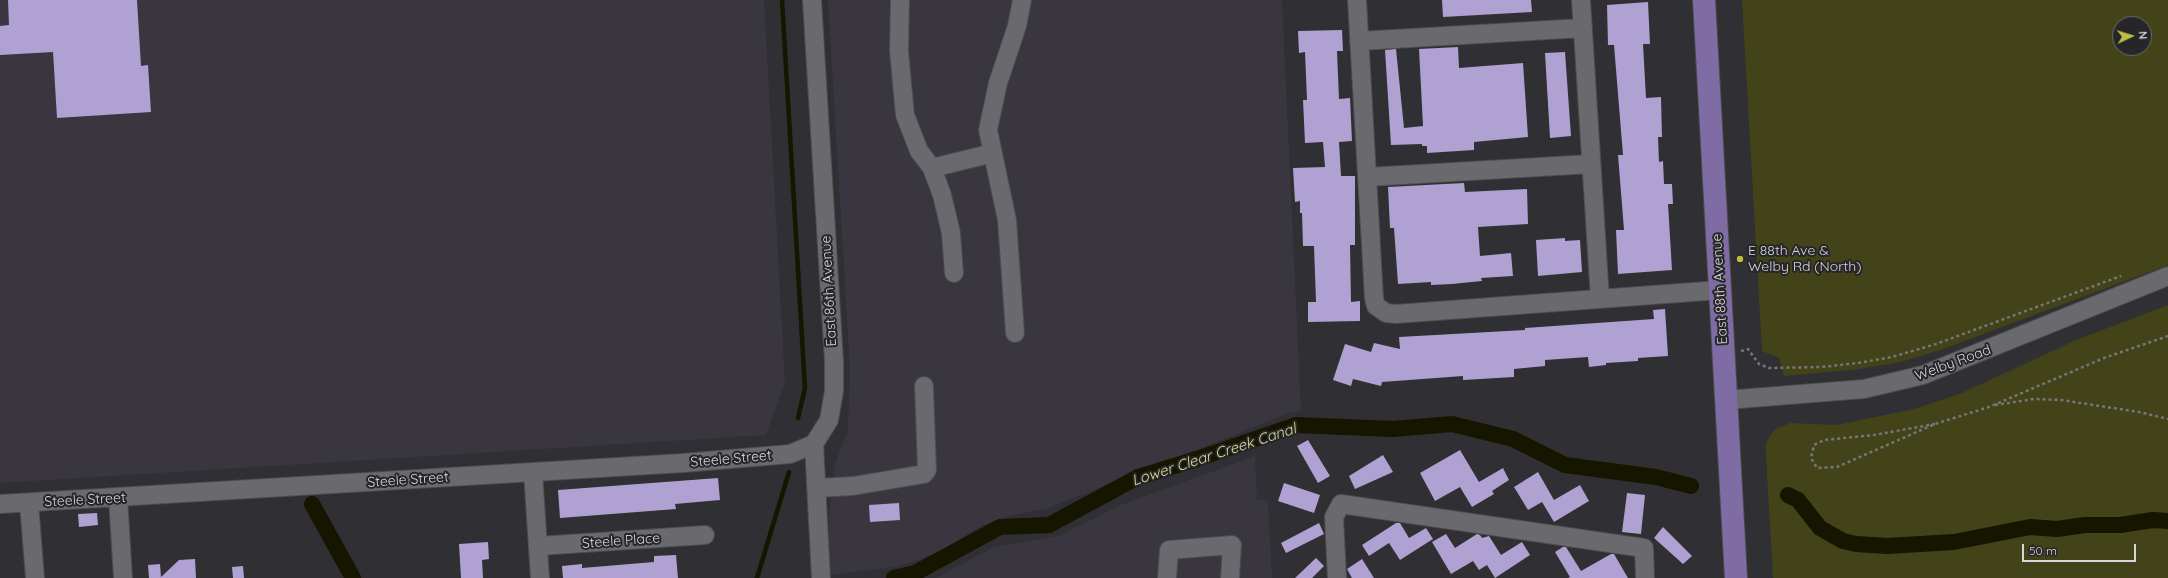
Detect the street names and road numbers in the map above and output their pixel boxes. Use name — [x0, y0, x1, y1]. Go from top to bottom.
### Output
street label: East 88th Avenue — [1709, 233, 1731, 345]
street label: East 86th Avenue — [818, 235, 840, 347]
street label: Welby Road — [1913, 342, 1993, 384]
street label: Steele Street — [690, 447, 772, 471]
street label: Steele Street — [367, 469, 449, 491]
street label: Steele Street — [44, 489, 126, 511]
street label: Steele Place — [581, 530, 661, 552]

